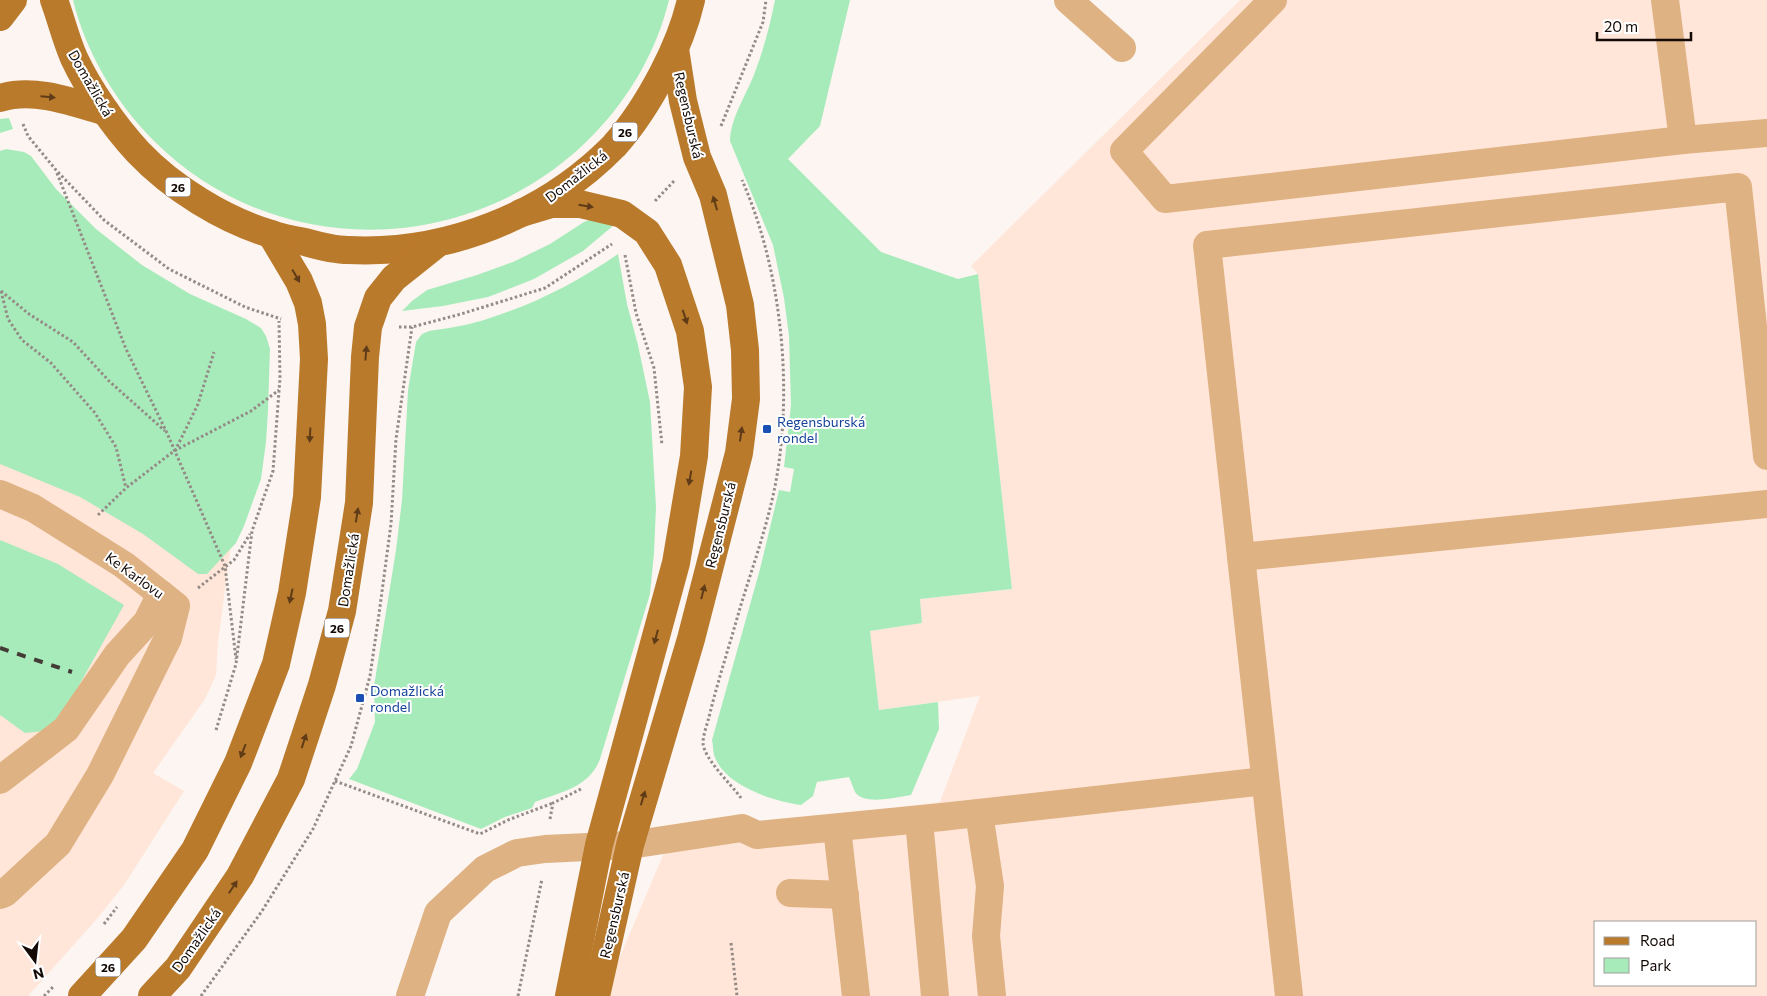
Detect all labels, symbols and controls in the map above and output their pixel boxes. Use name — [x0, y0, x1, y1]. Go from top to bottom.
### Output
scale bar — [1597, 10, 1691, 42]
text: 20 m — [1604, 17, 1638, 35]
street label: Domažlická — [65, 47, 117, 119]
street label: Regensburská — [671, 70, 707, 160]
one-way arrow — [40, 93, 56, 101]
road number: 26 — [612, 122, 638, 142]
street label: Domažlická — [542, 146, 610, 206]
road number: 26 — [166, 178, 190, 196]
one-way arrow — [710, 195, 718, 210]
one-way arrow — [578, 202, 594, 210]
one-way arrow — [291, 269, 300, 282]
one-way arrow — [682, 310, 690, 325]
one-way arrow — [362, 345, 370, 361]
place label: Regensburská rondel — [777, 413, 865, 446]
marker: Regensburská rondel — [761, 423, 773, 435]
one-way arrow — [738, 425, 746, 441]
one-way arrow — [306, 427, 314, 443]
one-way arrow — [686, 471, 694, 487]
street label: Regensburská — [701, 480, 739, 570]
one-way arrow — [354, 507, 362, 523]
street label: Domažlická — [334, 532, 362, 608]
street label: Ke Karlovu — [103, 548, 167, 602]
one-way arrow — [699, 584, 707, 599]
one-way arrow — [287, 589, 295, 604]
road number: 26 — [324, 618, 350, 638]
one-way arrow — [652, 629, 660, 644]
place label: Domažlická rondel — [370, 682, 444, 715]
marker: Domažlická rondel — [354, 692, 366, 704]
one-way arrow — [300, 733, 308, 748]
one-way arrow — [239, 744, 247, 759]
one-way arrow — [640, 790, 648, 805]
street label: Regensburská — [596, 870, 632, 960]
one-way arrow — [228, 880, 238, 893]
street label: Domažlická — [168, 905, 224, 975]
legend — [1594, 921, 1757, 986]
text: Road — [1640, 931, 1675, 949]
north arrow — [10, 936, 60, 986]
text: Park — [1640, 956, 1671, 974]
road number: 26 — [96, 958, 120, 976]
text: N — [31, 964, 46, 984]

